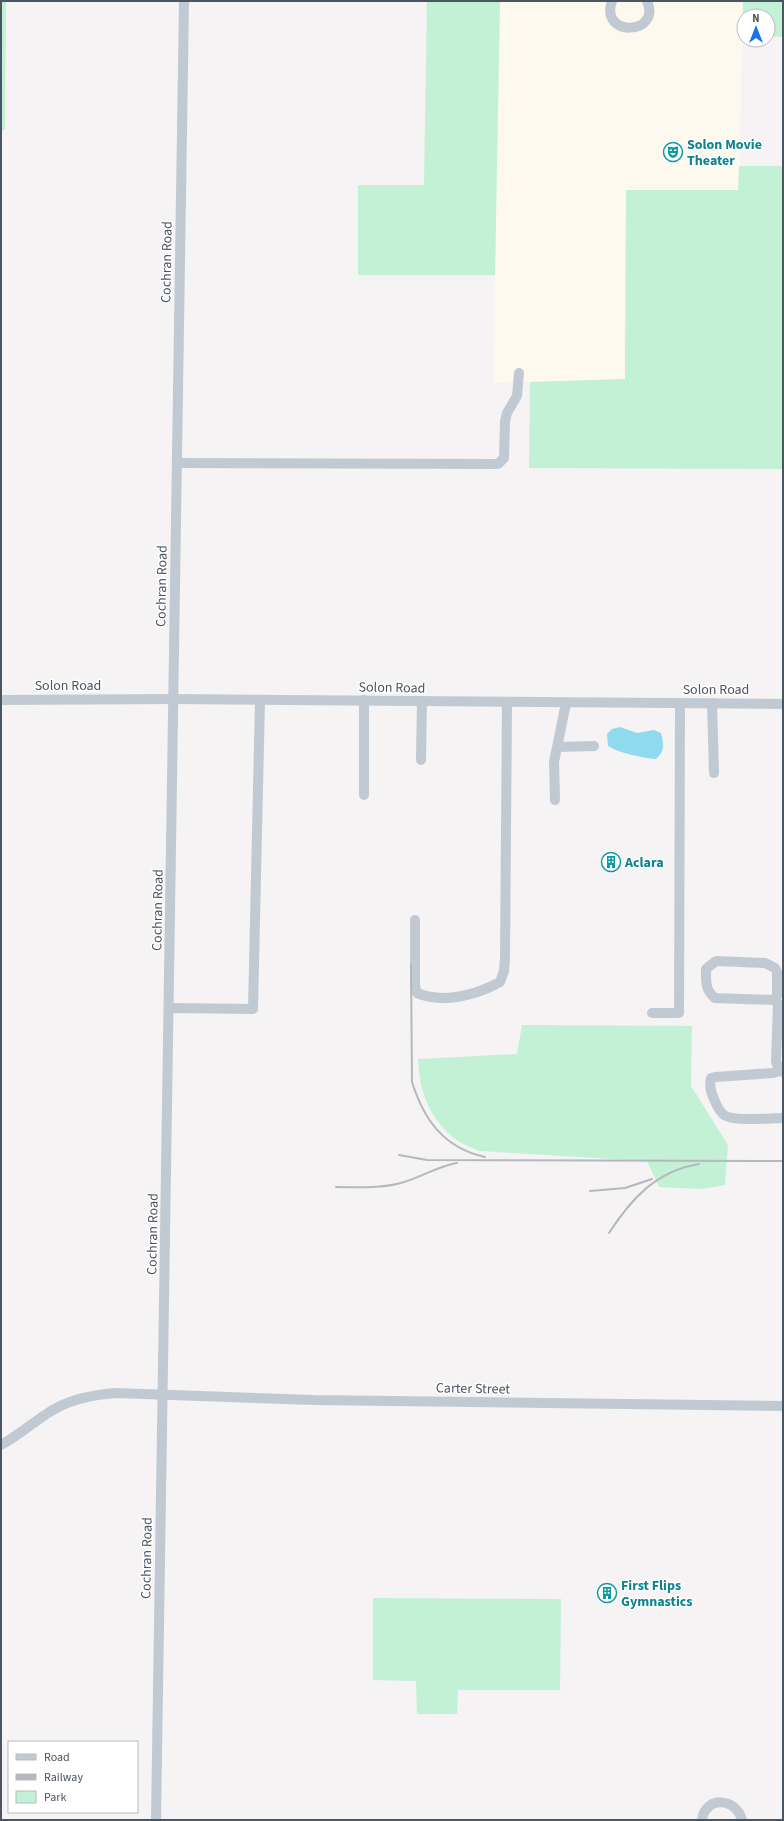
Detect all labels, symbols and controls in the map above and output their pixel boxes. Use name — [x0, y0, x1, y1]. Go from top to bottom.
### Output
north arrow — [736, 8, 776, 48]
text: N — [752, 11, 760, 26]
place label: Solon Movie Theater — [687, 135, 762, 171]
theatre icon: Solon Movie Theater — [662, 141, 684, 163]
street label: Cochran Road — [156, 221, 178, 303]
street label: Cochran Road — [151, 545, 173, 627]
street label: Solon Road — [35, 676, 101, 696]
street label: Solon Road — [358, 677, 426, 699]
street label: Solon Road — [683, 680, 749, 700]
building icon: Aclara — [600, 851, 622, 873]
place label: Aclara — [624, 853, 664, 873]
street label: Cochran Road — [147, 869, 169, 951]
street label: Cochran Road — [142, 1193, 164, 1275]
street label: Carter Street — [436, 1378, 510, 1400]
street label: Cochran Road — [136, 1517, 158, 1599]
place label: First Flips Gymnastics — [621, 1576, 693, 1612]
building icon: First Flips Gymnastics — [596, 1582, 618, 1604]
legend — [8, 1741, 138, 1813]
text: Road — [44, 1749, 70, 1766]
text: Railway — [44, 1769, 83, 1786]
text: Park — [44, 1789, 66, 1806]

